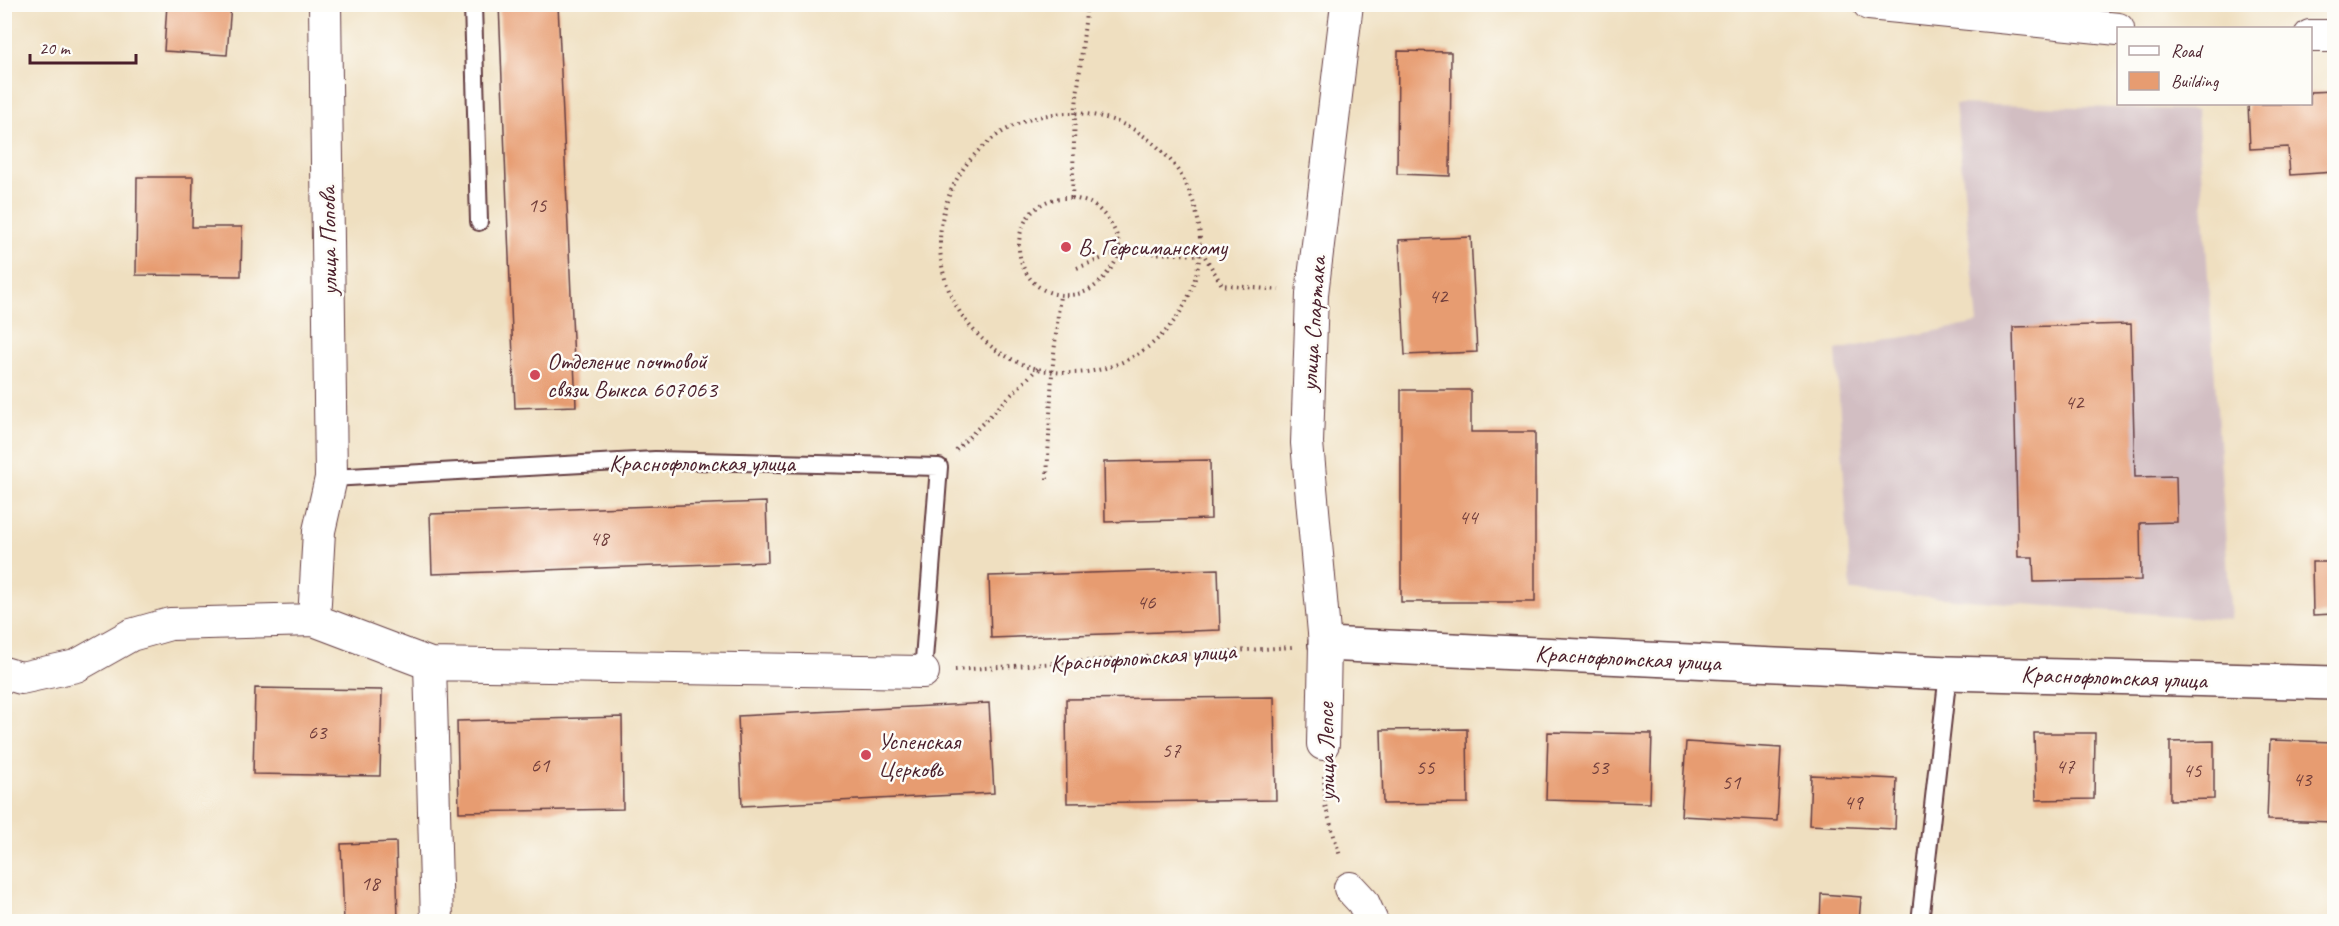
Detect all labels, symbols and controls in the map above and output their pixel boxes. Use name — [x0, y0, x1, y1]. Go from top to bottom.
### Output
scale bar — [30, 27, 136, 65]
legend — [2117, 27, 2312, 105]
text: 20 m — [39, 37, 72, 59]
text: Road — [2171, 40, 2204, 62]
text: Building — [2171, 70, 2220, 92]
street label: улица Попова — [312, 184, 344, 298]
house number: 15 — [528, 192, 548, 218]
place label: В. Гефсиманскому — [1078, 232, 1229, 262]
marker: В. Гефсиманскому — [1059, 240, 1073, 254]
street label: улица Спартака — [1293, 254, 1333, 394]
house number: 42 — [1429, 283, 1449, 309]
place label: Отделение почтовой связи Выкса 607063 — [547, 346, 719, 404]
marker: Отделение почтовой связи Выкса 607063 — [528, 368, 542, 382]
house number: 42 — [2065, 389, 2085, 415]
street label: Краснофлотская улица — [609, 448, 796, 478]
house number: 44 — [1459, 504, 1480, 530]
house number: 48 — [590, 525, 611, 551]
house number: 46 — [1137, 589, 1156, 615]
street label: Краснофлотская улица — [1049, 635, 1238, 678]
street label: Краснофлотская улица — [1534, 638, 1723, 678]
street label: Краснофлотская улица — [2021, 659, 2209, 695]
street label: улица Лепсе — [1310, 700, 1342, 804]
house number: 63 — [308, 719, 328, 745]
place label: Успенская Церковь — [878, 726, 962, 784]
house number: 57 — [1162, 737, 1182, 763]
marker: Успенская Церковь — [859, 748, 873, 762]
house number: 61 — [531, 752, 551, 778]
house number: 47 — [2056, 753, 2076, 779]
house number: 55 — [1416, 754, 1436, 780]
house number: 53 — [1590, 754, 1610, 780]
house number: 45 — [2183, 757, 2203, 783]
house number: 43 — [2293, 766, 2313, 792]
house number: 51 — [1722, 769, 1742, 795]
house number: 49 — [1844, 789, 1864, 815]
house number: 18 — [361, 870, 382, 896]

